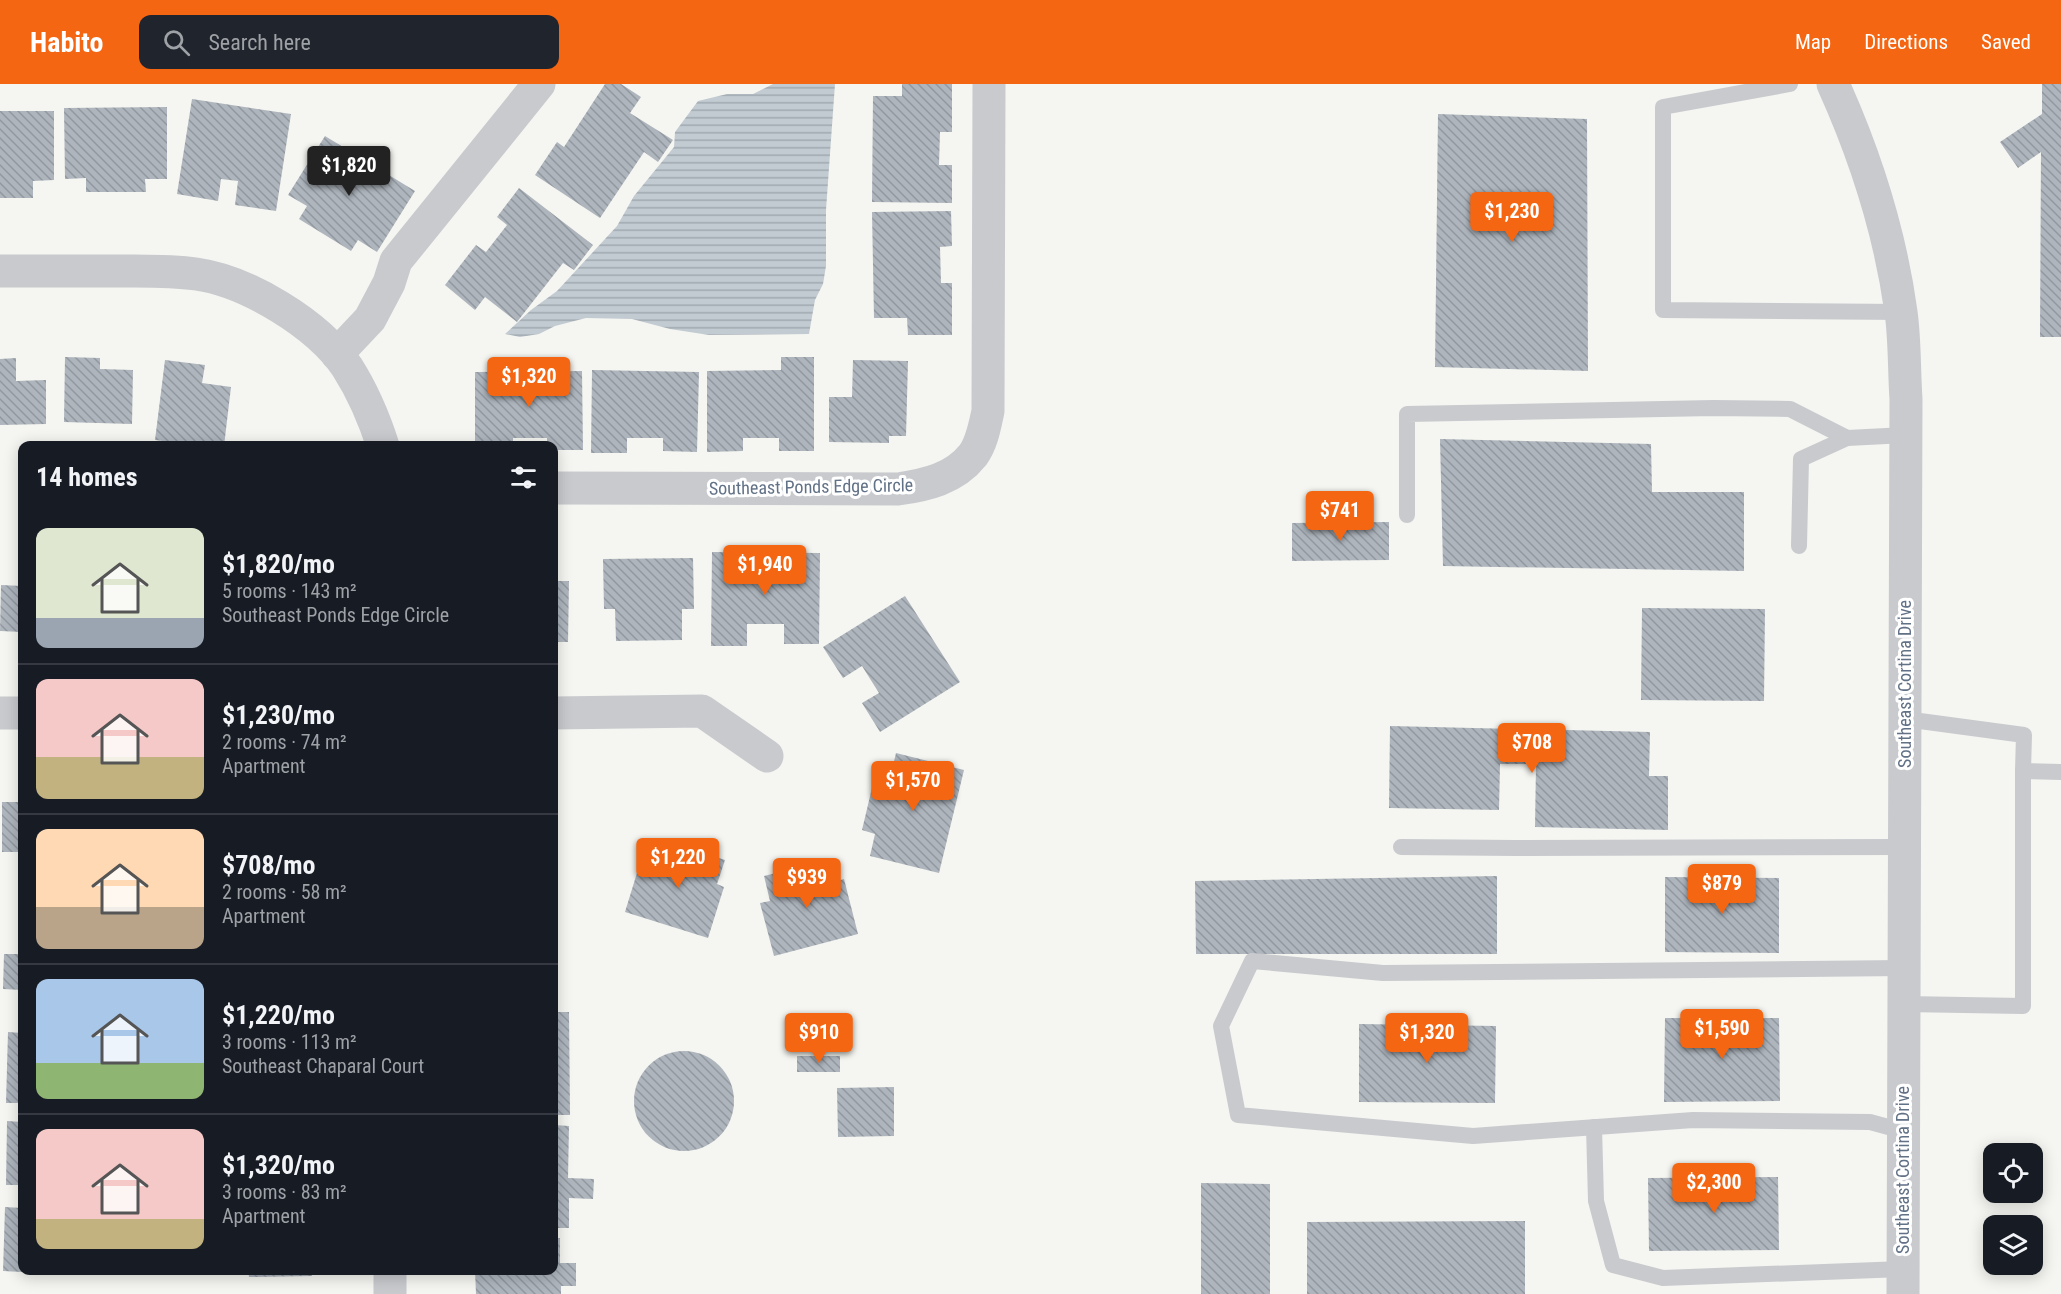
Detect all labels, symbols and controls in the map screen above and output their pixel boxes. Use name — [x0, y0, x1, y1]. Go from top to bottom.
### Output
search box — [139, 15, 559, 69]
text: Habito — [30, 26, 103, 59]
icon: search — [160, 26, 193, 59]
text: Search here — [208, 30, 311, 55]
text: Map — [1795, 30, 1831, 54]
text: Directions — [1864, 30, 1948, 54]
text: Saved — [1981, 30, 2031, 54]
pin: $1,820 — [300, 146, 398, 197]
text: $1,820 — [321, 153, 377, 177]
pin: $1,230 — [1463, 192, 1561, 243]
text: $1,230 — [1484, 199, 1540, 223]
pin: $1,320 — [480, 357, 578, 408]
text: $1,320 — [501, 364, 557, 388]
icon: filters — [507, 461, 540, 494]
text: 14 homes — [36, 462, 138, 492]
street label: Southeast Ponds Edge Circle — [709, 474, 913, 499]
pin: $741 — [1304, 491, 1376, 542]
text: $741 — [1320, 498, 1360, 522]
pin: $1,940 — [716, 545, 814, 596]
text: $1,820/mo — [222, 549, 335, 579]
icon: home — [84, 552, 156, 624]
text: $1,940 — [737, 552, 793, 576]
text: 5 rooms · 143 m² — [222, 579, 357, 603]
street label: Southeast Cortina Drive — [1894, 600, 1915, 768]
text: Southeast Ponds Edge Circle — [222, 603, 449, 627]
text: $1,230/mo — [222, 700, 335, 730]
icon: home — [84, 703, 156, 775]
pin: $708 — [1496, 723, 1568, 774]
text: 2 rooms · 74 m² — [222, 730, 347, 754]
text: $708 — [1512, 730, 1552, 754]
text: Apartment — [222, 754, 306, 778]
pin: $1,570 — [864, 761, 962, 812]
text: $1,570 — [885, 768, 941, 792]
pin: $1,220 — [629, 838, 727, 889]
text: $1,220 — [650, 845, 706, 869]
text: $708/mo — [222, 850, 315, 880]
icon: home — [84, 853, 156, 925]
pin: $939 — [771, 858, 843, 909]
pin: $879 — [1686, 864, 1758, 915]
text: $939 — [787, 865, 827, 889]
text: $879 — [1702, 871, 1742, 895]
text: 2 rooms · 58 m² — [222, 880, 347, 904]
text: Apartment — [222, 904, 306, 928]
text: $1,220/mo — [222, 1000, 335, 1030]
icon: home — [84, 1003, 156, 1075]
pin: $1,590 — [1673, 1009, 1771, 1060]
pin: $910 — [783, 1013, 855, 1064]
pin: $1,320 — [1378, 1013, 1476, 1064]
text: $1,590 — [1694, 1016, 1750, 1040]
text: $910 — [799, 1020, 839, 1044]
text: $1,320 — [1399, 1020, 1455, 1044]
text: 3 rooms · 113 m² — [222, 1030, 357, 1054]
text: Southeast Chaparal Court — [222, 1054, 424, 1078]
street label: Southeast Cortina Drive — [1892, 1086, 1913, 1254]
map controls — [1983, 1143, 2043, 1275]
button: locate — [1983, 1143, 2043, 1203]
text: $1,320/mo — [222, 1150, 335, 1180]
icon: home — [84, 1153, 156, 1225]
pin: $2,300 — [1665, 1163, 1763, 1214]
text: $2,300 — [1686, 1170, 1742, 1194]
text: 3 rooms · 83 m² — [222, 1180, 347, 1204]
text: Apartment — [222, 1204, 306, 1228]
button: layers — [1983, 1215, 2043, 1275]

